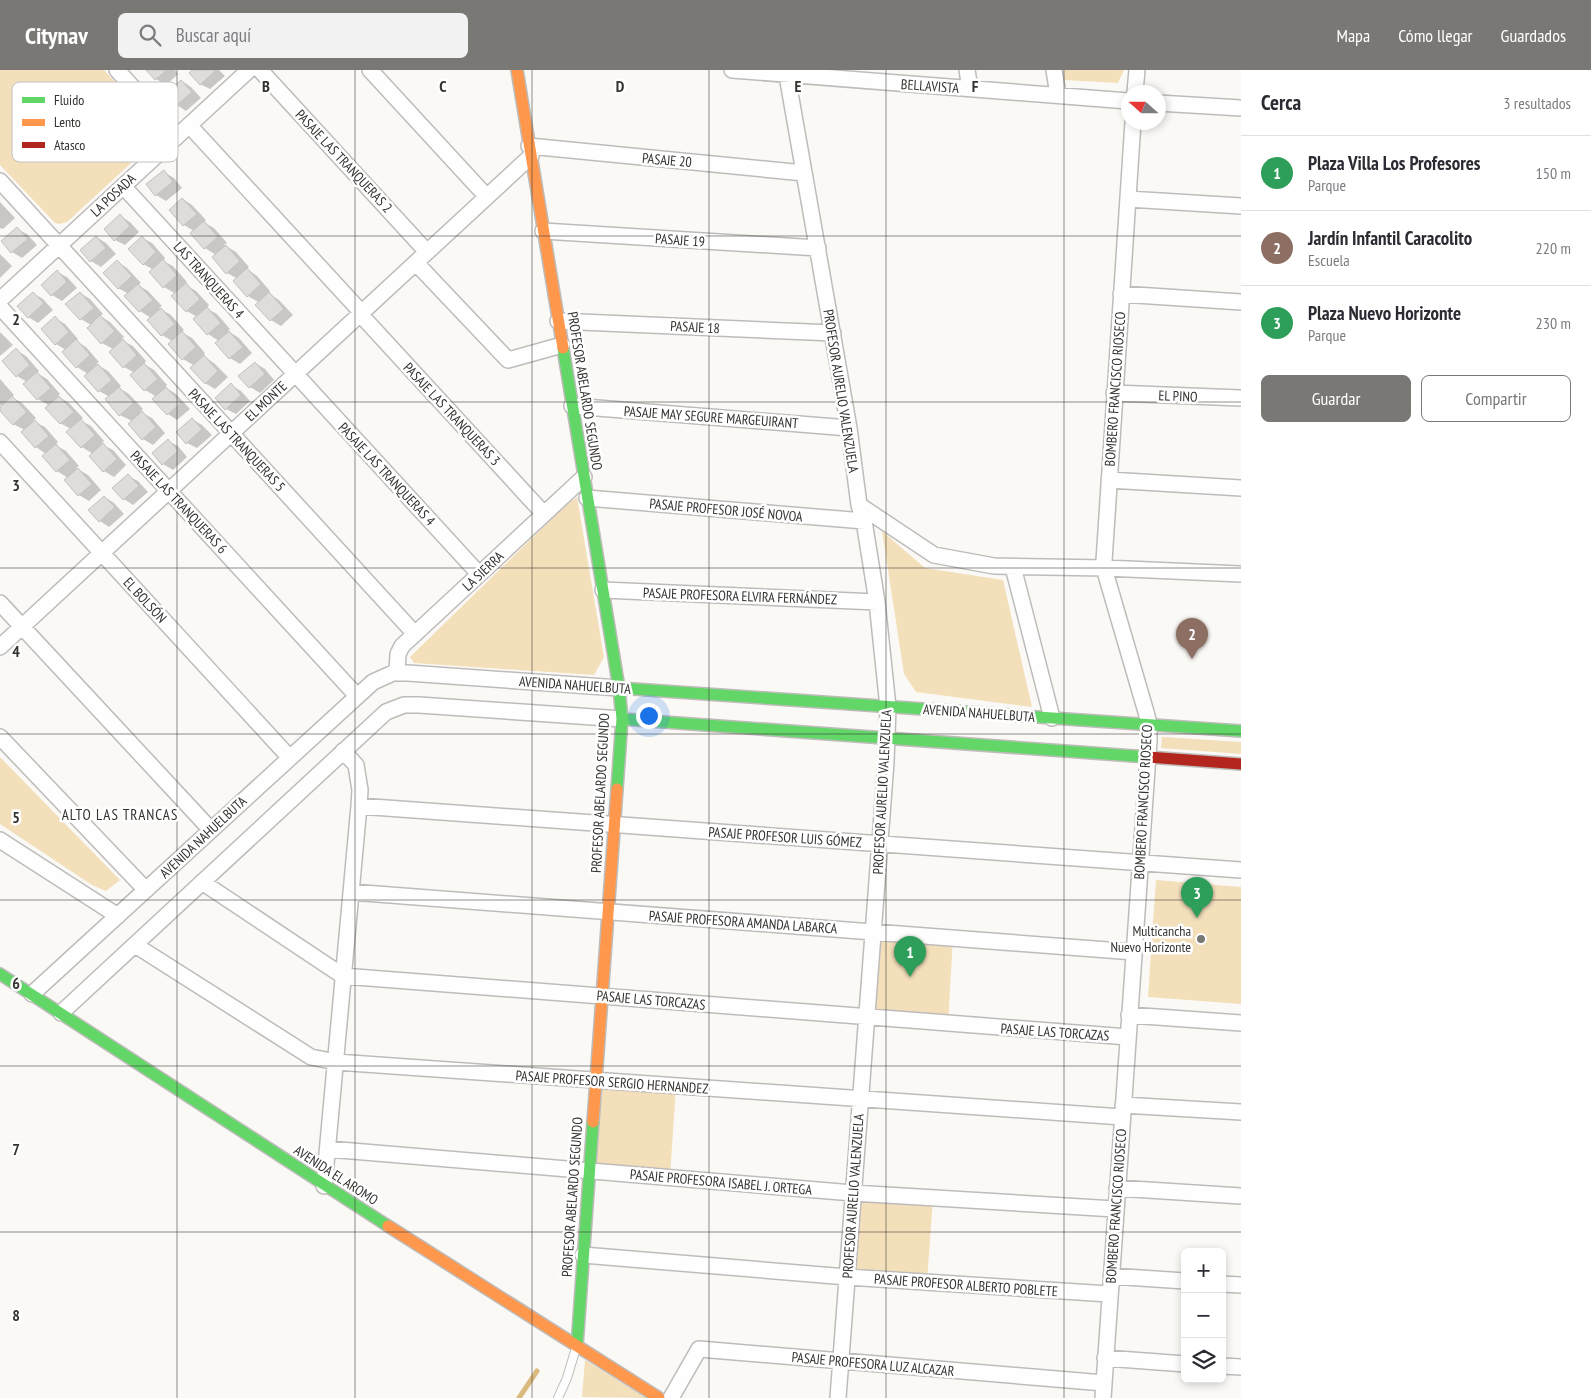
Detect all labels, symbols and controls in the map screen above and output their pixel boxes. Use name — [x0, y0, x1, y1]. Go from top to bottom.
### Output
search box — [118, 13, 468, 58]
text: Citynav — [25, 20, 88, 51]
icon: search — [136, 21, 164, 49]
text: Buscar aquí — [176, 23, 251, 47]
text: Mapa — [1336, 24, 1370, 47]
text: Cómo llegar — [1398, 24, 1473, 47]
text: Guardados — [1501, 24, 1566, 47]
street label: BELLAVISTA — [900, 75, 960, 97]
text: B — [262, 76, 270, 96]
text: C — [439, 76, 447, 96]
text: D — [616, 76, 625, 96]
text: E — [795, 76, 802, 96]
text: F — [972, 76, 979, 96]
legend — [12, 82, 178, 162]
north arrow — [1121, 85, 1166, 130]
text: Cerca — [1261, 89, 1301, 116]
text: Fluido — [54, 91, 84, 109]
text: 3 resultados — [1503, 93, 1571, 113]
street label: PASAJE LAS TRANQUERAS 2 — [292, 106, 396, 216]
text: Lento — [54, 113, 81, 131]
text: Atasco — [54, 136, 85, 154]
street label: PASAJE 20 — [641, 149, 693, 171]
text: Plaza Villa Los Profesores — [1308, 151, 1481, 175]
text: 1 — [1273, 163, 1281, 183]
text: 150 m — [1536, 163, 1571, 183]
street label: LA POSADA — [87, 169, 140, 220]
text: Parque — [1308, 175, 1346, 195]
text: Jardín Infantil Caracolito — [1308, 226, 1472, 250]
street label: PASAJE 19 — [655, 229, 705, 251]
street label: LAS TRANQUERAS 4 — [170, 238, 249, 323]
text: 2 — [1273, 238, 1281, 258]
text: 220 m — [1536, 238, 1571, 258]
text: Escuela — [1308, 250, 1350, 270]
text: Plaza Nuevo Horizonte — [1308, 301, 1461, 325]
street label: PROFESOR AURELIO VALENZUELA — [819, 308, 863, 474]
text: 2 — [12, 309, 20, 329]
street label: PROFESOR ABELARDO SEGUNDO — [564, 310, 606, 472]
street label: BOMBERO FRANCISCO RIOSECO — [1101, 311, 1129, 467]
text: 3 — [1273, 313, 1281, 333]
text: 230 m — [1536, 313, 1571, 333]
street label: PASAJE 18 — [670, 317, 720, 337]
text: Parque — [1308, 325, 1346, 345]
street label: PASAJE LAS TRANQUERAS 3 — [400, 359, 504, 469]
button: Guardar — [1261, 375, 1411, 422]
button: Compartir — [1421, 375, 1571, 422]
street label: EL MONTE — [241, 377, 291, 425]
street label: PASAJE LAS TRANQUERAS 5 — [185, 385, 289, 495]
street label: EL PINO — [1158, 386, 1198, 406]
street label: PASAJE MAY SEGURE MARGEUIRANT — [623, 402, 800, 432]
street label: PASAJE LAS TRANQUERAS 4 — [335, 419, 440, 530]
street label: PASAJE LAS TRANQUERAS 6 — [127, 447, 231, 557]
text: 3 — [12, 475, 20, 495]
street label: PASAJE PROFESOR JOSÉ NOVOA — [649, 494, 804, 526]
street label: LA SIERRA — [459, 547, 508, 595]
street label: EL BOLSÓN — [119, 574, 171, 626]
street label: PASAJE PROFESORA ELVIRA FERNÁNDEZ — [643, 584, 837, 608]
pin: 2 — [1176, 618, 1208, 659]
text: 4 — [12, 641, 20, 661]
street label: AVENIDA NAHUELBUTA — [518, 672, 632, 698]
street label: AVENIDA NAHUELBUTA — [922, 700, 1036, 726]
your location — [636, 703, 662, 729]
street label: PROFESOR AURELIO VALENZUELA — [869, 709, 895, 875]
street label: PROFESOR ABELARDO SEGUNDO — [587, 712, 613, 874]
street label: BOMBERO FRANCISCO RIOSECO — [1130, 724, 1156, 880]
street label: AVENIDA NAHUELBUTA — [156, 792, 250, 882]
district label: ALTO LAS TRANCAS — [62, 805, 178, 824]
text: 5 — [12, 807, 20, 827]
street label: PASAJE PROFESOR LUIS GÓMEZ — [708, 823, 862, 851]
pin: 3 — [1181, 877, 1213, 918]
street label: PASAJE PROFESORA AMANDA LABARCA — [648, 906, 838, 938]
place label: Multicancha Nuevo Horizonte — [1110, 922, 1191, 956]
marker: Multicancha Nuevo Horizonte — [1195, 933, 1207, 945]
pin: 1 — [894, 936, 926, 977]
text: 6 — [12, 973, 20, 993]
street label: PASAJE LAS TORCAZAS — [596, 986, 706, 1014]
street label: PASAJE LAS TORCAZAS — [1000, 1019, 1110, 1045]
street label: PASAJE PROFESOR SERGIO HERNANDEZ — [515, 1066, 709, 1098]
street label: PROFESOR AURELIO VALENZUELA — [838, 1113, 868, 1279]
street label: PROFESOR ABELARDO SEGUNDO — [557, 1116, 587, 1278]
street label: BOMBERO FRANCISCO RIOSECO — [1102, 1128, 1130, 1284]
text: 7 — [12, 1139, 20, 1159]
street label: AVENIDA EL AROMO — [291, 1141, 382, 1209]
street label: PASAJE PROFESORA ISABEL J. ORTEGA — [629, 1165, 813, 1199]
map controls — [1181, 1248, 1226, 1383]
button: + — [1181, 1248, 1226, 1293]
street label: PASAJE PROFESOR ALBERTO POBLETE — [873, 1270, 1059, 1300]
button: − — [1181, 1293, 1226, 1338]
text: 8 — [12, 1305, 20, 1325]
button: layers — [1181, 1338, 1226, 1383]
street label: PASAJE PROFESORA LUZ ALCAZAR — [791, 1348, 955, 1380]

